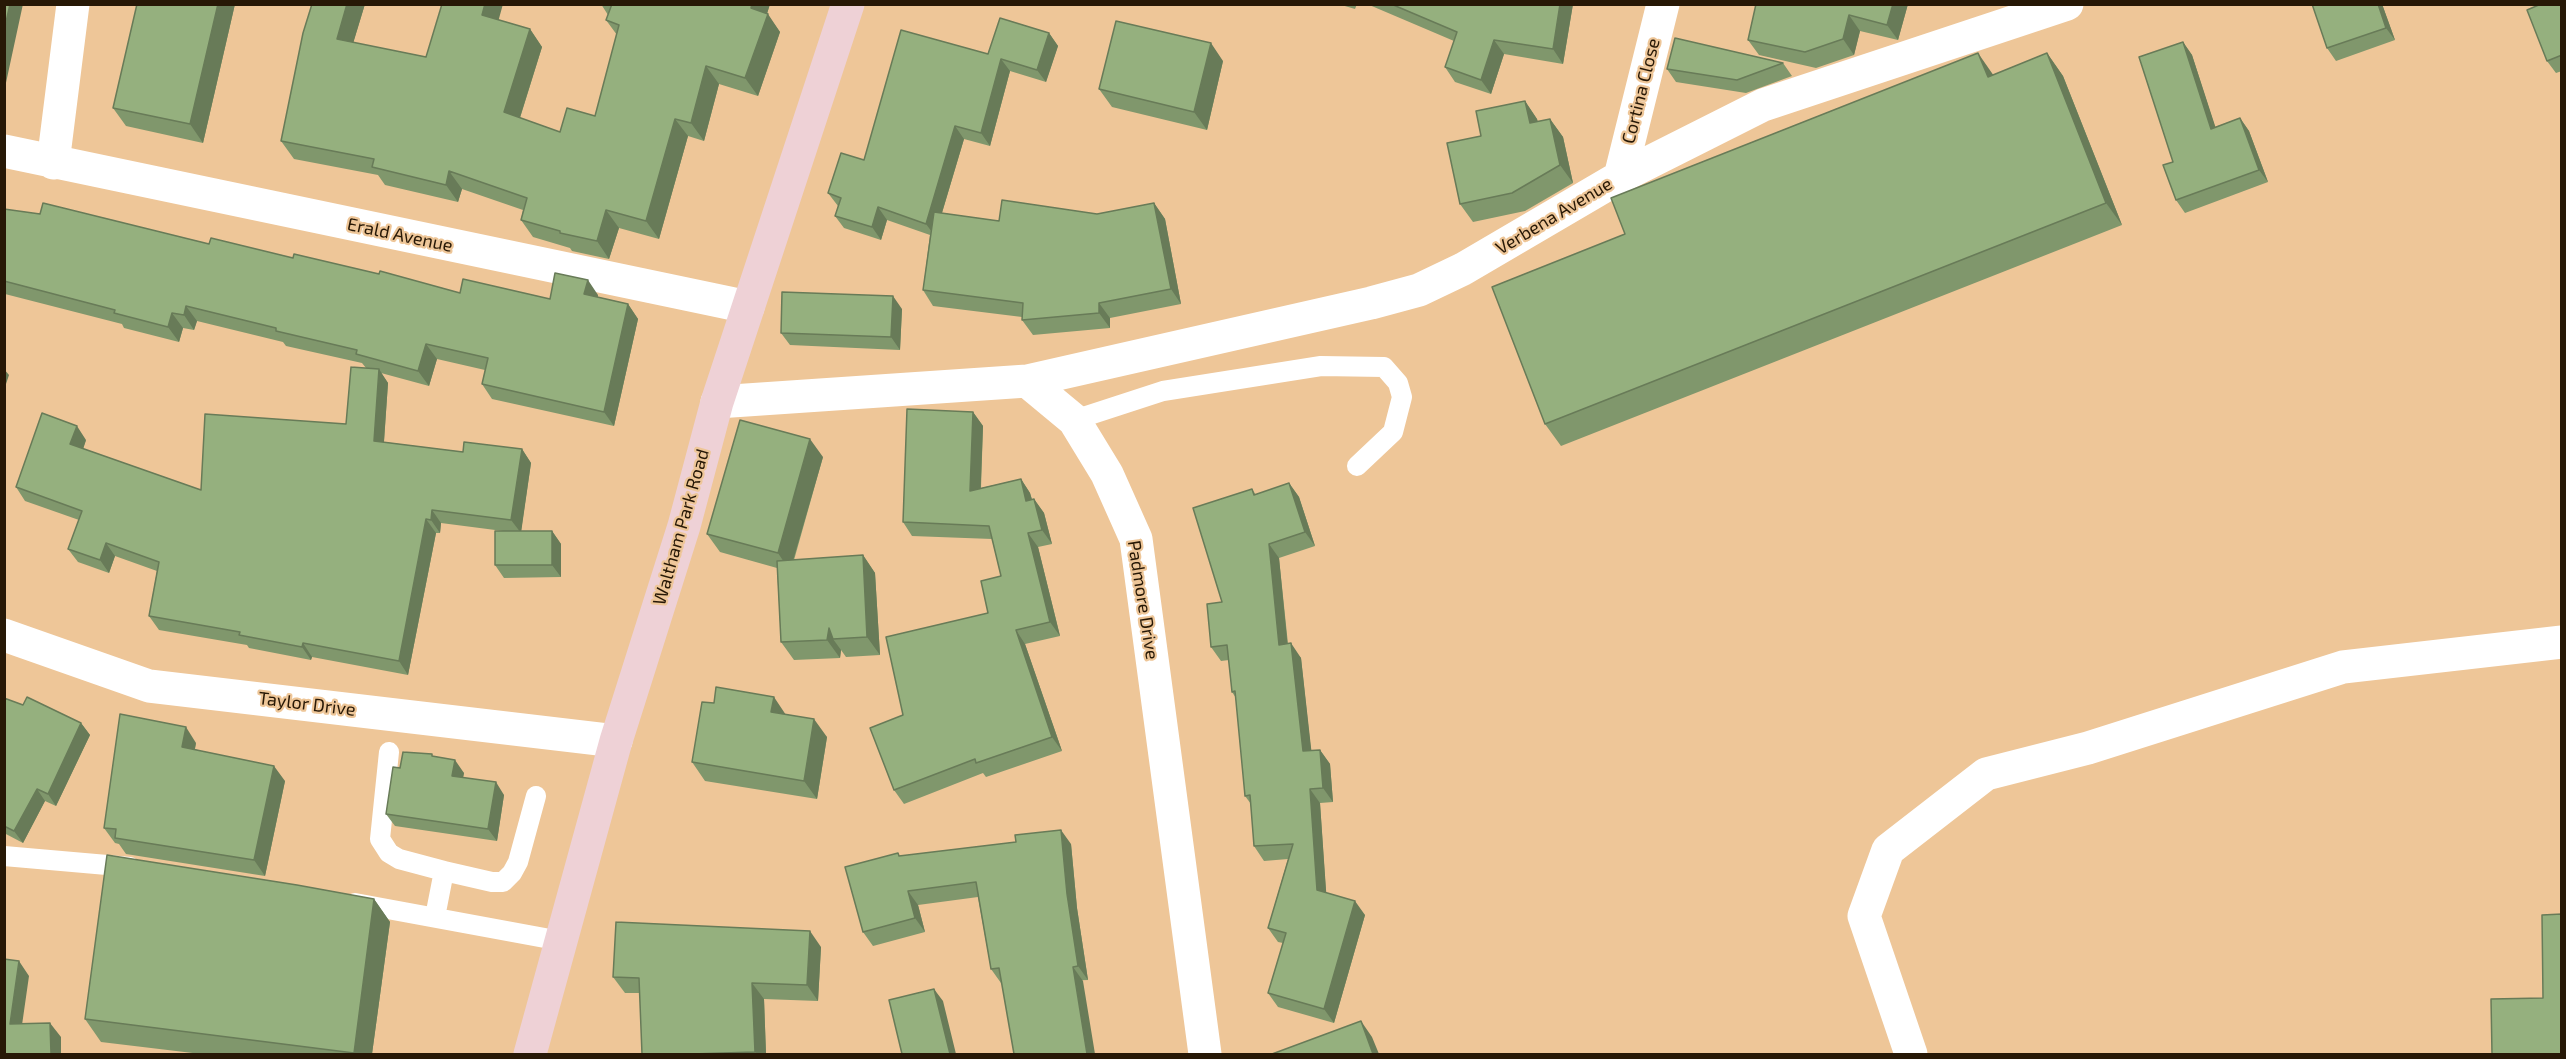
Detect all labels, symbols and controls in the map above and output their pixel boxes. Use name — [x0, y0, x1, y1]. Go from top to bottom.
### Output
street label: Cortina Close — [1617, 36, 1665, 146]
street label: Verbena Avenue — [1492, 173, 1616, 259]
street label: Erald Avenue — [345, 213, 455, 257]
street label: Waltham Park Road — [648, 447, 714, 607]
street label: Padmore Drive — [1123, 539, 1163, 661]
street label: Taylor Drive — [257, 687, 357, 721]

